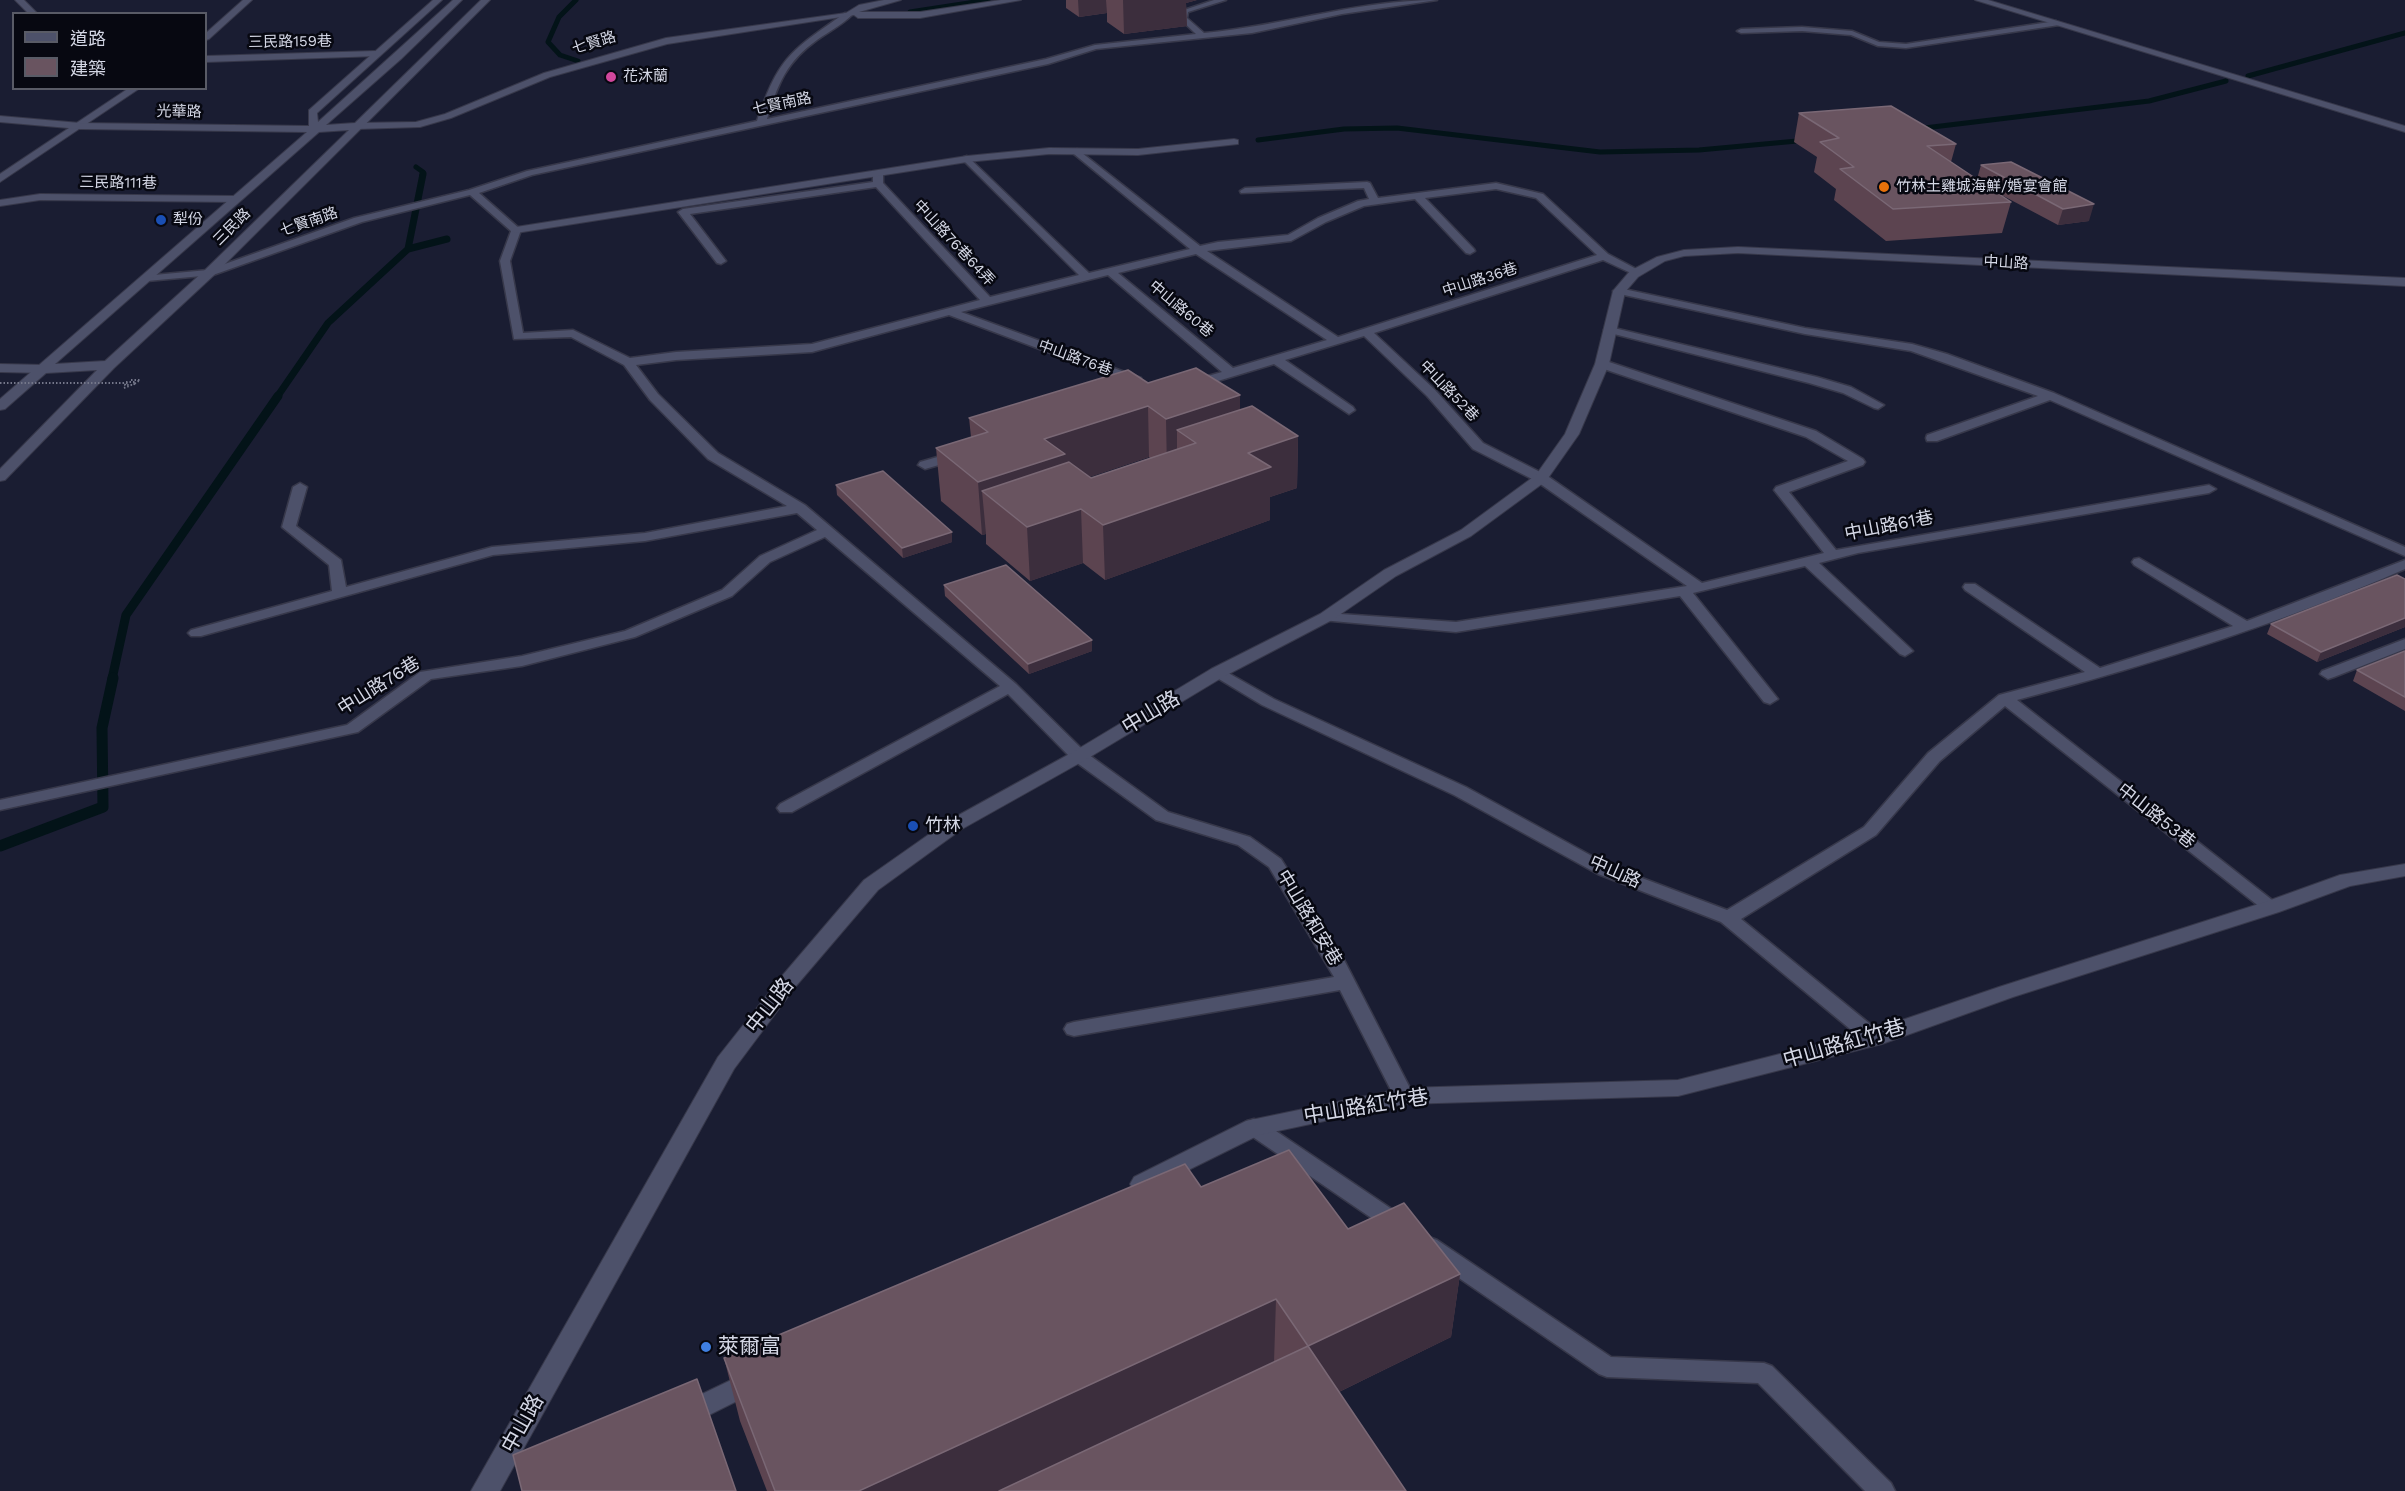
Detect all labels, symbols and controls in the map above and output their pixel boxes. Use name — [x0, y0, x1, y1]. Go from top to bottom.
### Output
legend — [12, 12, 207, 90]
text: 道路 — [70, 28, 106, 49]
street label: 七賢路 — [570, 28, 618, 58]
street label: 三民路159巷 — [248, 32, 332, 52]
text: 建築 — [70, 58, 106, 79]
place label: 花沐蘭 — [623, 68, 668, 86]
marker: 花沐蘭 — [604, 70, 618, 84]
street label: 七賢南路 — [751, 89, 813, 119]
street label: 光華路 — [156, 103, 202, 121]
street label: 三民路111巷 — [79, 173, 157, 193]
place label: 竹林土雞城海鮮/婚宴會館 — [1896, 178, 2068, 196]
marker: 竹林土雞城海鮮/婚宴會館 — [1877, 180, 1891, 194]
street label: 中山路76巷64弄 — [910, 196, 998, 290]
street label: 七賢南路 — [278, 204, 340, 240]
street label: 三民路 — [210, 205, 254, 249]
place label: 犁份 — [173, 211, 203, 229]
marker: 犁份 — [154, 213, 168, 227]
street label: 中山路 — [1983, 253, 2029, 273]
street label: 中山路36巷 — [1440, 259, 1520, 301]
street label: 中山路60巷 — [1145, 277, 1217, 341]
street label: 中山路76巷 — [1036, 336, 1114, 380]
street label: 中山路52巷 — [1416, 357, 1482, 425]
street label: 中山路61巷 — [1843, 507, 1935, 545]
street label: 中山路76巷 — [334, 652, 424, 720]
street label: 中山路 — [1118, 686, 1184, 740]
street label: 中山路53巷 — [2113, 779, 2199, 853]
place label: 竹林 — [925, 815, 961, 837]
marker: 竹林 — [906, 819, 920, 833]
street label: 中山路 — [1586, 851, 1644, 893]
street label: 中山路和安巷 — [1272, 866, 1346, 970]
street label: 中山路 — [741, 973, 799, 1039]
street label: 中山路紅竹巷 — [1780, 1015, 1908, 1073]
street label: 中山路紅竹巷 — [1302, 1085, 1430, 1129]
place label: 萊爾富 — [718, 1334, 781, 1360]
marker: 萊爾富 — [699, 1340, 713, 1354]
street label: 中山路 — [497, 1390, 549, 1458]

